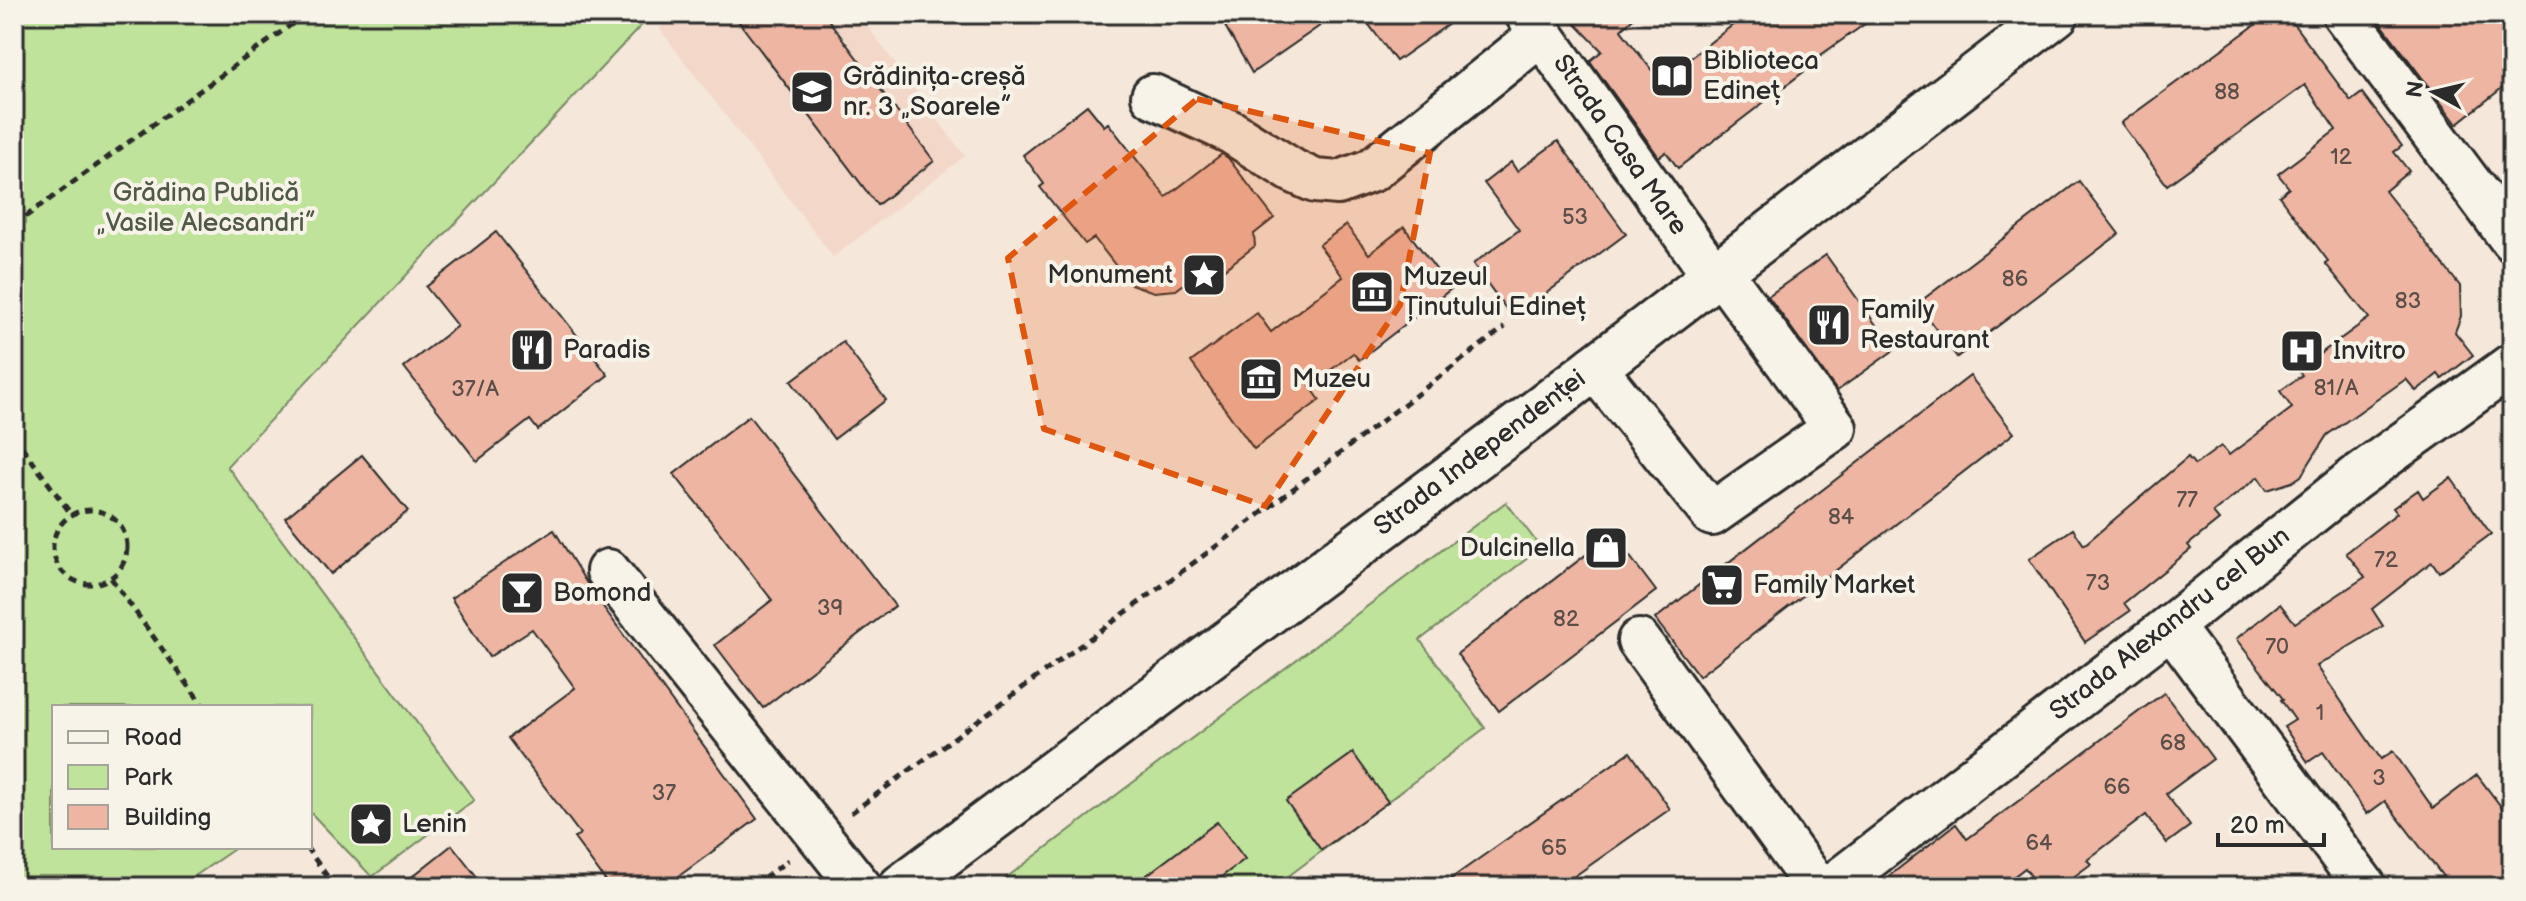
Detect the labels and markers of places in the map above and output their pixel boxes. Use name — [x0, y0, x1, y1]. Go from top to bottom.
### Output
place label: Biblioteca Edineț — [1703, 46, 1819, 107]
library icon: Biblioteca Edineț — [1648, 52, 1696, 100]
place label: Grădinița-creșă nr. 3 „Soarele” — [843, 62, 1026, 123]
school or university icon: Grădinița-creșă nr. 3 „Soarele” — [788, 68, 836, 116]
place icon: Monument — [1180, 251, 1228, 299]
place label: Monument — [1047, 260, 1173, 291]
place label: Muzeul Ținutului Edineț — [1403, 262, 1587, 323]
museum icon: Muzeul Ținutului Edineț — [1348, 268, 1396, 316]
place label: Family Restaurant — [1860, 295, 1989, 356]
restaurant icon: Family Restaurant — [1805, 301, 1853, 349]
restaurant icon: Paradis — [508, 326, 556, 374]
hospital icon: Invitro — [2278, 327, 2326, 375]
place label: Paradis — [563, 335, 651, 366]
place label: Invitro — [2333, 336, 2406, 367]
museum icon: Muzeu — [1237, 355, 1285, 403]
place label: Muzeu — [1292, 364, 1371, 395]
shop icon: Dulcinella — [1582, 524, 1630, 572]
place label: Dulcinella — [1460, 533, 1575, 564]
supermarket icon: Family Market — [1698, 561, 1746, 609]
bar icon: Bomond — [498, 569, 546, 617]
place label: Family Market — [1753, 570, 1915, 601]
place label: Bomond — [553, 578, 651, 609]
place icon: Lenin — [347, 800, 395, 848]
place label: Lenin — [402, 809, 467, 840]

